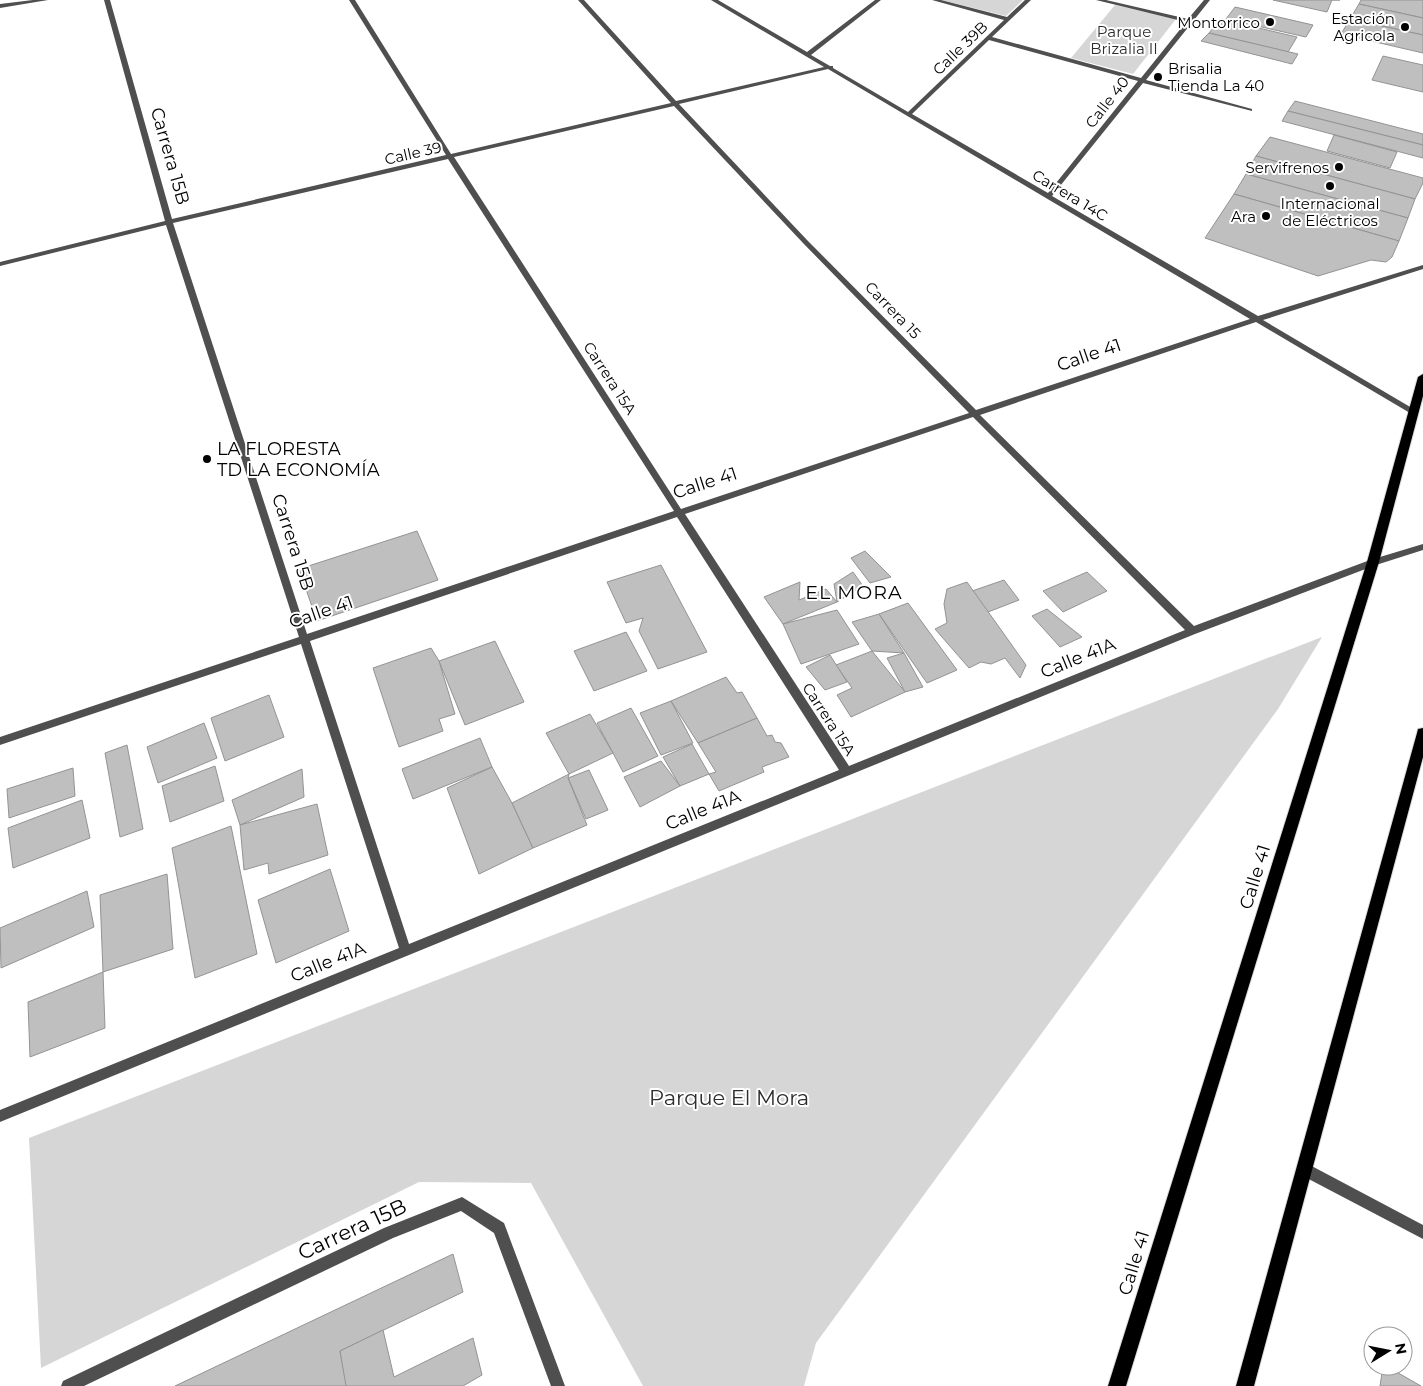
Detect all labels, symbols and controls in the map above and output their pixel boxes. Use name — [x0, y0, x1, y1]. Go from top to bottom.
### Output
place label: Estación Agricola — [1331, 9, 1395, 45]
place label: Montorrico — [1177, 13, 1260, 32]
marker: Montorrico — [1264, 16, 1276, 28]
street label: Calle 39B — [928, 17, 992, 79]
marker: Estación Agricola — [1399, 21, 1411, 33]
park label: Parque Brizalia II — [1090, 22, 1158, 58]
place label: Brisalia Tienda La 40 — [1168, 59, 1264, 95]
marker: Brisalia Tienda La 40 — [1152, 71, 1164, 83]
street label: Calle 40 — [1081, 72, 1133, 132]
street label: Carrera 15B — [146, 105, 194, 207]
street label: Calle 39 — [383, 137, 443, 169]
place label: Servifrenos — [1245, 158, 1329, 177]
marker: Servifrenos — [1333, 161, 1345, 173]
street label: Carrera 14C — [1029, 165, 1111, 225]
marker: Internacional de Eléctricos — [1324, 180, 1336, 192]
place label: Internacional de Eléctricos — [1280, 194, 1380, 230]
place label: Ara — [1231, 207, 1256, 226]
marker: Ara — [1260, 210, 1272, 222]
street label: Carrera 15 — [861, 277, 925, 343]
street label: Calle 41 — [1054, 334, 1124, 376]
street label: Carrera 15A — [579, 338, 641, 418]
place label: LA FLORESTA TD LA ECONOMÍA — [217, 438, 380, 481]
marker: LA FLORESTA TD LA ECONOMÍA — [201, 453, 213, 465]
street label: Calle 41 — [670, 462, 740, 504]
street label: Carrera 15B — [267, 491, 319, 593]
district label: EL MORA — [805, 581, 903, 604]
street label: Calle 41 — [286, 591, 356, 633]
street label: Calle 41A — [1037, 633, 1119, 683]
street label: Carrera 15A — [798, 679, 860, 759]
street label: Calle 41A — [662, 785, 744, 835]
street label: Calle 41 — [1235, 842, 1275, 912]
street label: Calle 41A — [287, 937, 369, 987]
park label: Parque El Mora — [649, 1085, 809, 1110]
street label: Carrera 15B — [294, 1193, 410, 1265]
street label: Calle 41 — [1114, 1228, 1154, 1298]
north arrow — [1363, 1326, 1413, 1376]
text: N — [1391, 1342, 1411, 1356]

